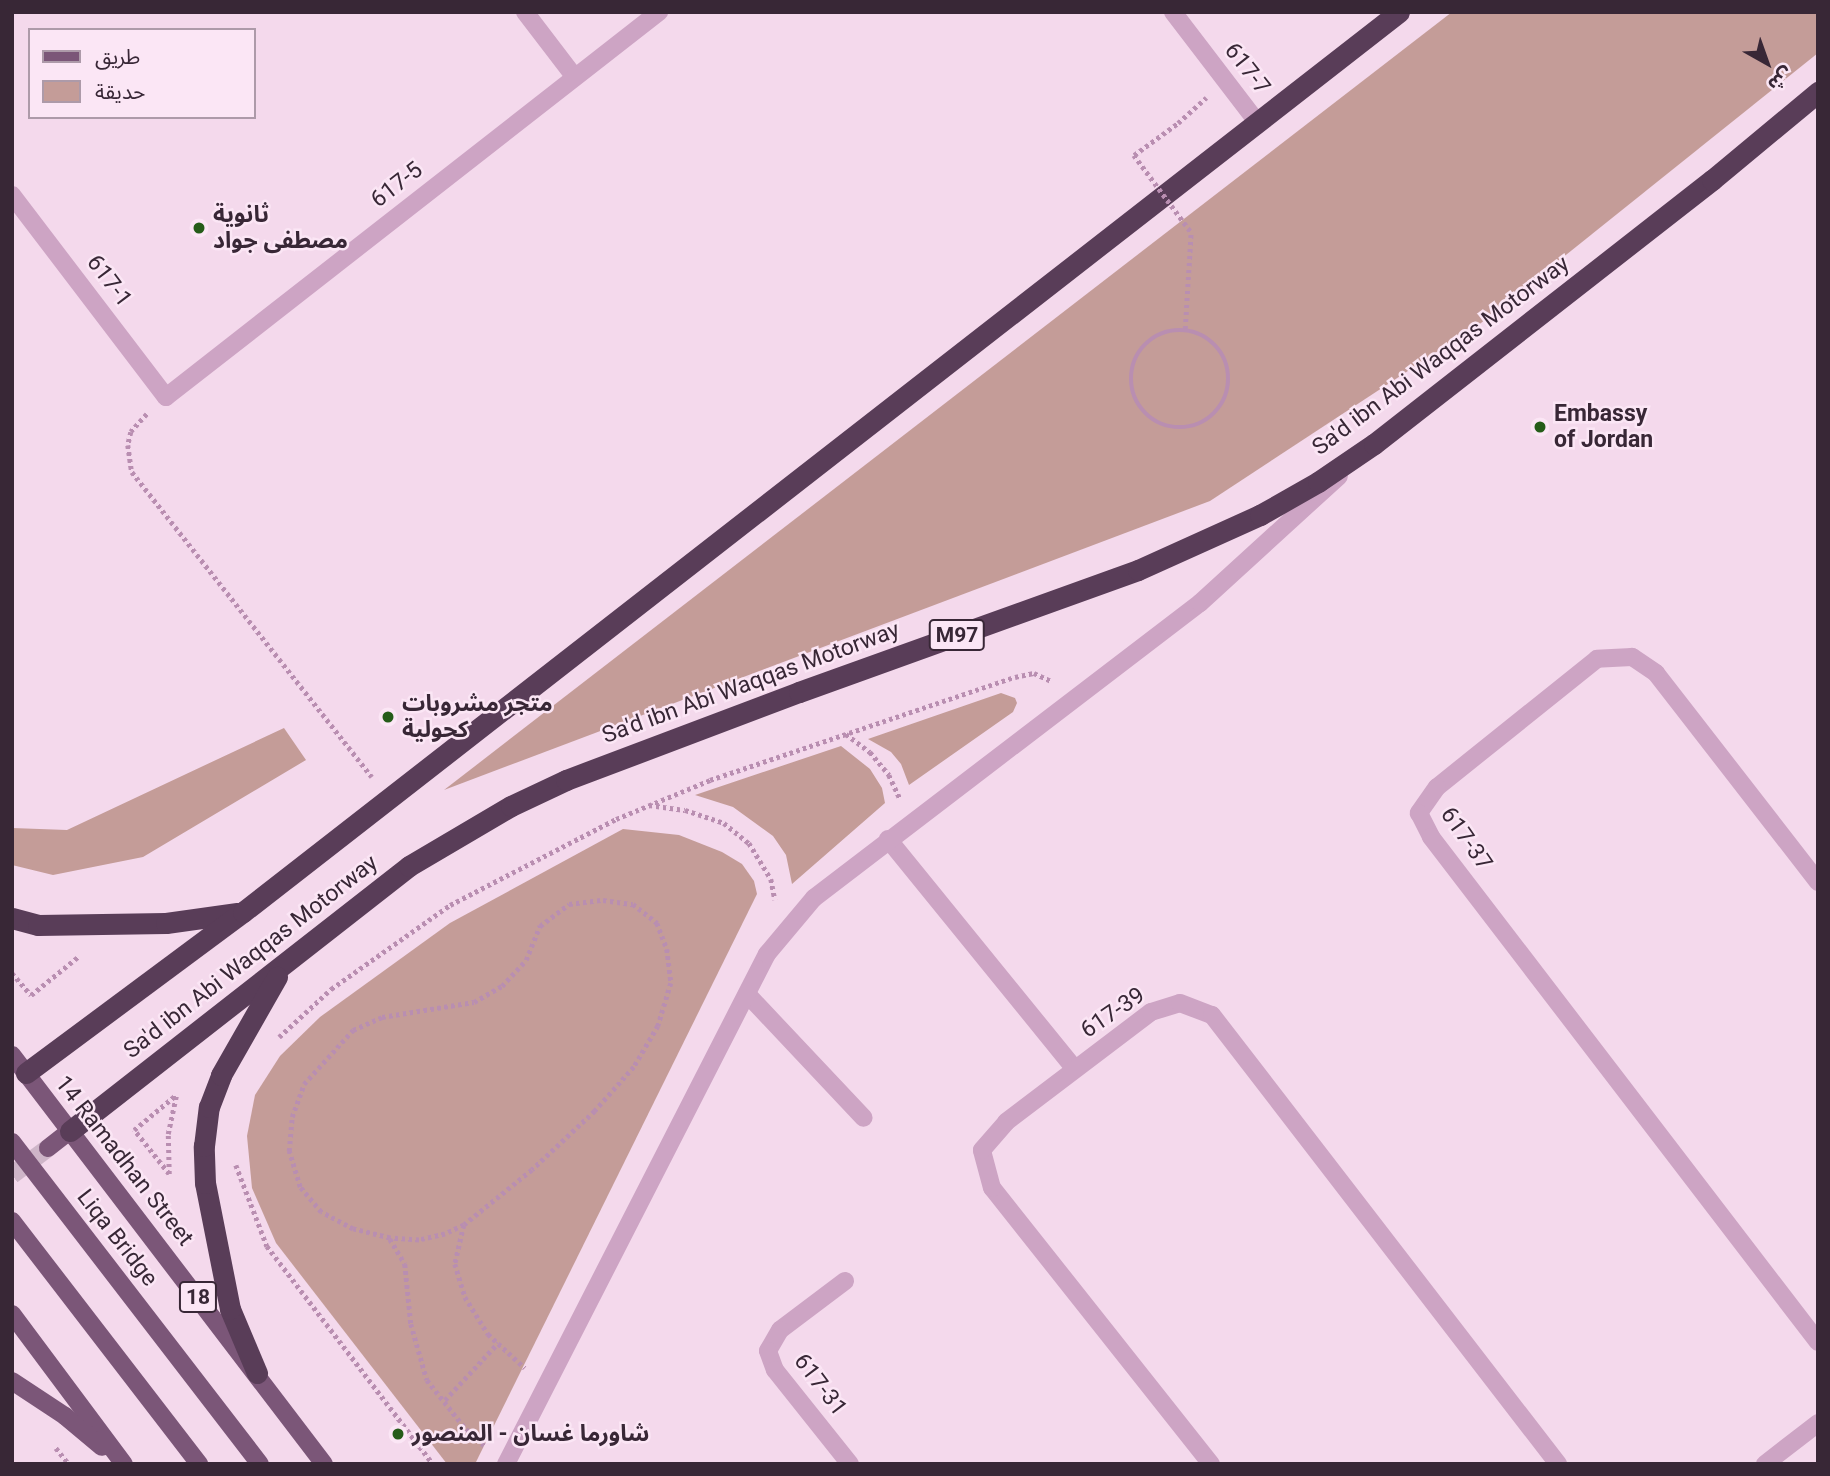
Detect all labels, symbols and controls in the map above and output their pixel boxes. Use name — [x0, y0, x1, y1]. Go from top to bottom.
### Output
legend — [28, 28, 256, 119]
north arrow — [1732, 28, 1802, 98]
street label: 617-7 — [1218, 38, 1276, 100]
text: طريق — [95, 45, 140, 69]
text: ش — [1763, 62, 1798, 97]
text: حديقة — [95, 80, 145, 104]
street label: 617-5 — [366, 156, 428, 214]
place label: ثانوية مصطفى جواد — [213, 201, 348, 255]
marker: ثانوية مصطفى جواد — [191, 220, 207, 236]
street label: 617-1 — [81, 250, 137, 312]
street label: Sa'd ibn Abi Waqqas Motorway — [1307, 250, 1575, 462]
place label: Embassy of Jordan — [1554, 400, 1653, 454]
marker: Embassy of Jordan — [1532, 419, 1548, 435]
street label: Sa'd ibn Abi Waqqas Motorway — [599, 616, 903, 750]
road number: M97 — [927, 618, 987, 652]
place label: متجر مشروبات كحولية — [402, 690, 553, 744]
marker: متجر مشروبات كحولية — [380, 709, 396, 725]
street label: 617-37 — [1434, 802, 1498, 876]
street label: Sa'd ibn Abi Waqqas Motorway — [119, 849, 383, 1065]
street label: 617-39 — [1076, 982, 1150, 1044]
street label: 14 Ramadhan Street — [49, 1070, 199, 1252]
street label: Liqa Bridge — [71, 1184, 163, 1292]
road number: 18 — [179, 1280, 217, 1314]
street label: 617-31 — [788, 1348, 852, 1422]
place label: شاورما غسان - المنصور — [412, 1420, 649, 1448]
marker: شاورما غسان - المنصور — [390, 1426, 406, 1442]

